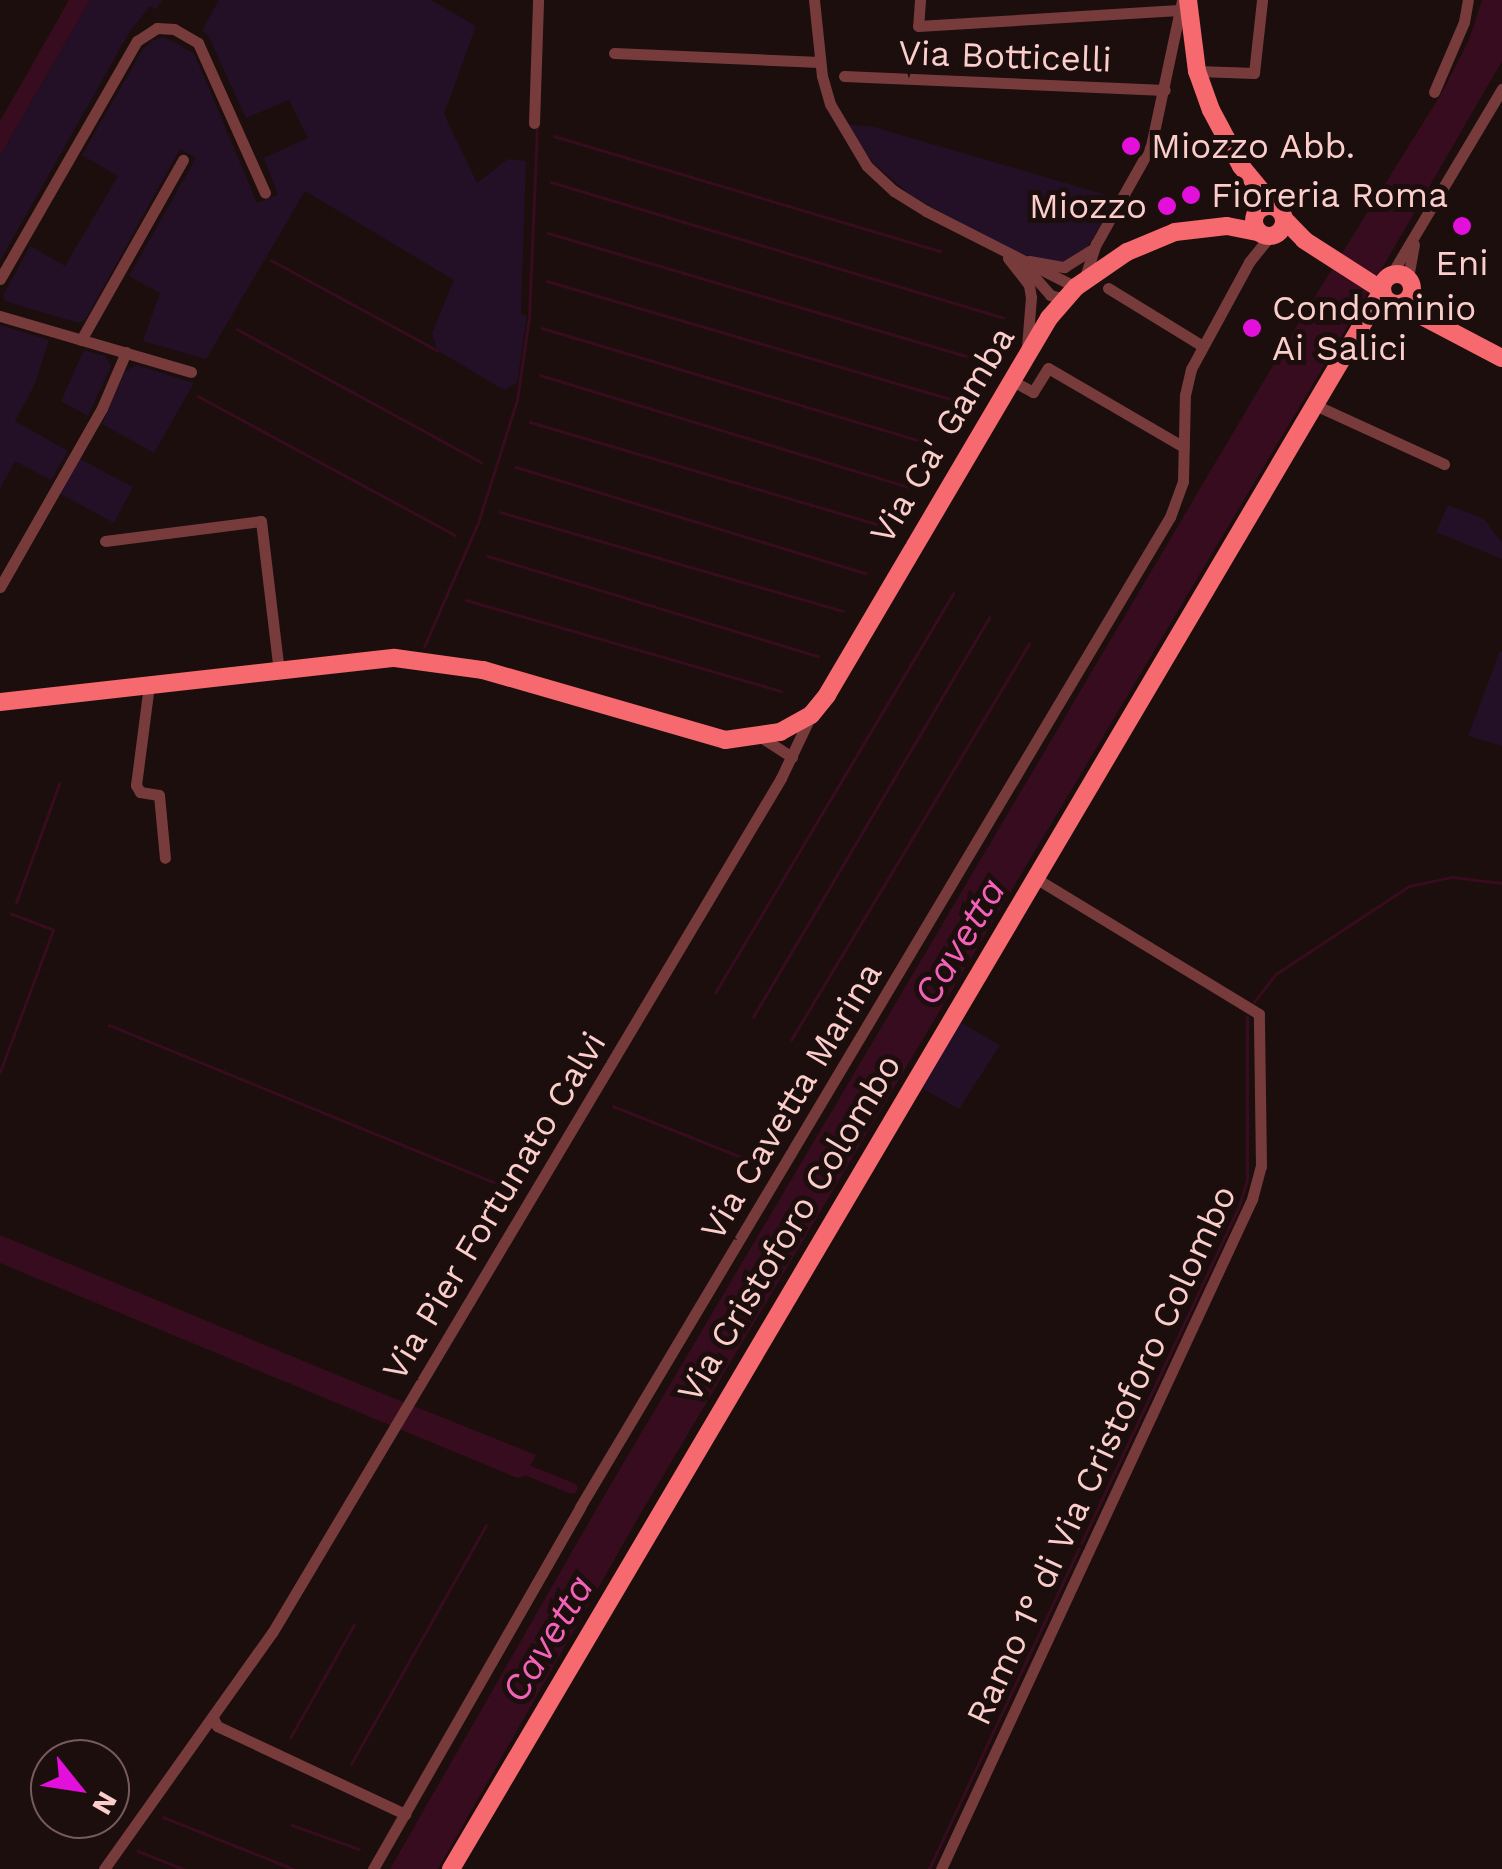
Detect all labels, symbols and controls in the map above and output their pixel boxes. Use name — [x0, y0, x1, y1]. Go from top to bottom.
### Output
street label: Via Botticelli — [897, 31, 1113, 81]
place label: Miozzo Abb. — [1151, 125, 1357, 167]
marker: Miozzo Abb. — [1120, 135, 1142, 157]
place label: Fioreria Roma — [1211, 174, 1449, 216]
marker: Fioreria Roma — [1180, 184, 1202, 206]
place label: Miozzo — [1029, 185, 1147, 227]
marker: Miozzo — [1156, 195, 1178, 217]
marker: Eni — [1451, 215, 1473, 237]
place label: Eni — [1435, 242, 1489, 284]
place label: Condominio Ai Salici — [1272, 287, 1476, 369]
marker: Condominio Ai Salici — [1241, 317, 1263, 339]
street label: Via Ca' Gamba — [861, 319, 1023, 551]
water label: Cavetta — [904, 870, 1016, 1014]
street label: Via Cavetta Marina — [691, 954, 891, 1248]
street label: Via Pier Fortunato Calvi — [373, 1024, 615, 1388]
street label: Via Cristoforo Colombo — [668, 1046, 910, 1410]
street label: Ramo 1° di Via Cristoforo Colombo — [957, 1177, 1245, 1733]
water label: Cavetta — [492, 1567, 604, 1711]
north arrow — [30, 1739, 130, 1839]
text: N — [85, 1786, 124, 1820]

